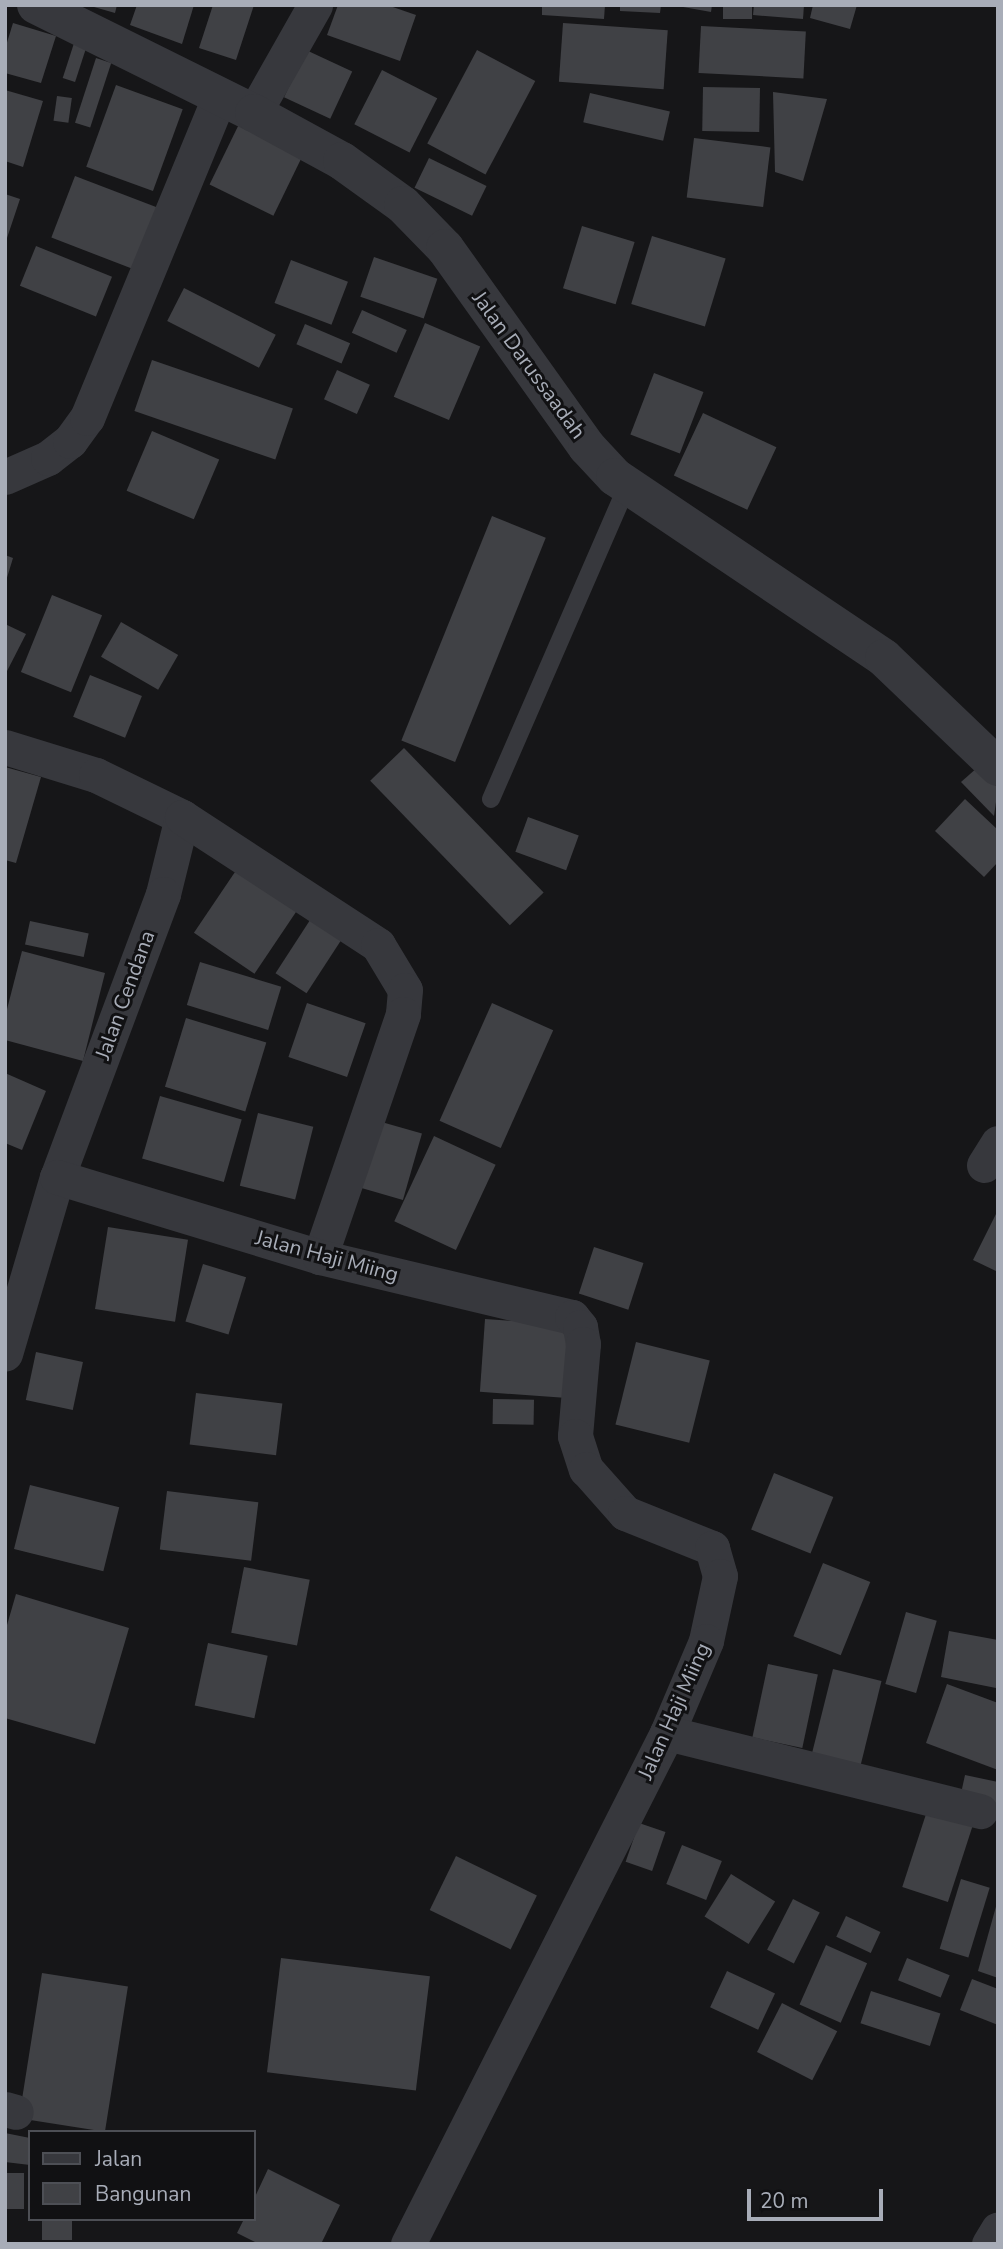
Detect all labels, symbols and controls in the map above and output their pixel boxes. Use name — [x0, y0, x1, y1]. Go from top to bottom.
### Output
street label: Jalan Darussaadah — [467, 286, 591, 444]
street label: Jalan Cendana — [90, 927, 160, 1063]
street label: Jalan Haji Miing — [253, 1225, 401, 1287]
street label: Jalan Haji Miing — [633, 1639, 715, 1783]
legend — [28, 2130, 256, 2221]
text: Jalan — [95, 2145, 142, 2173]
scale bar — [751, 2176, 888, 2220]
text: Bangunan — [95, 2180, 191, 2208]
text: 20 m — [760, 2187, 809, 2215]

